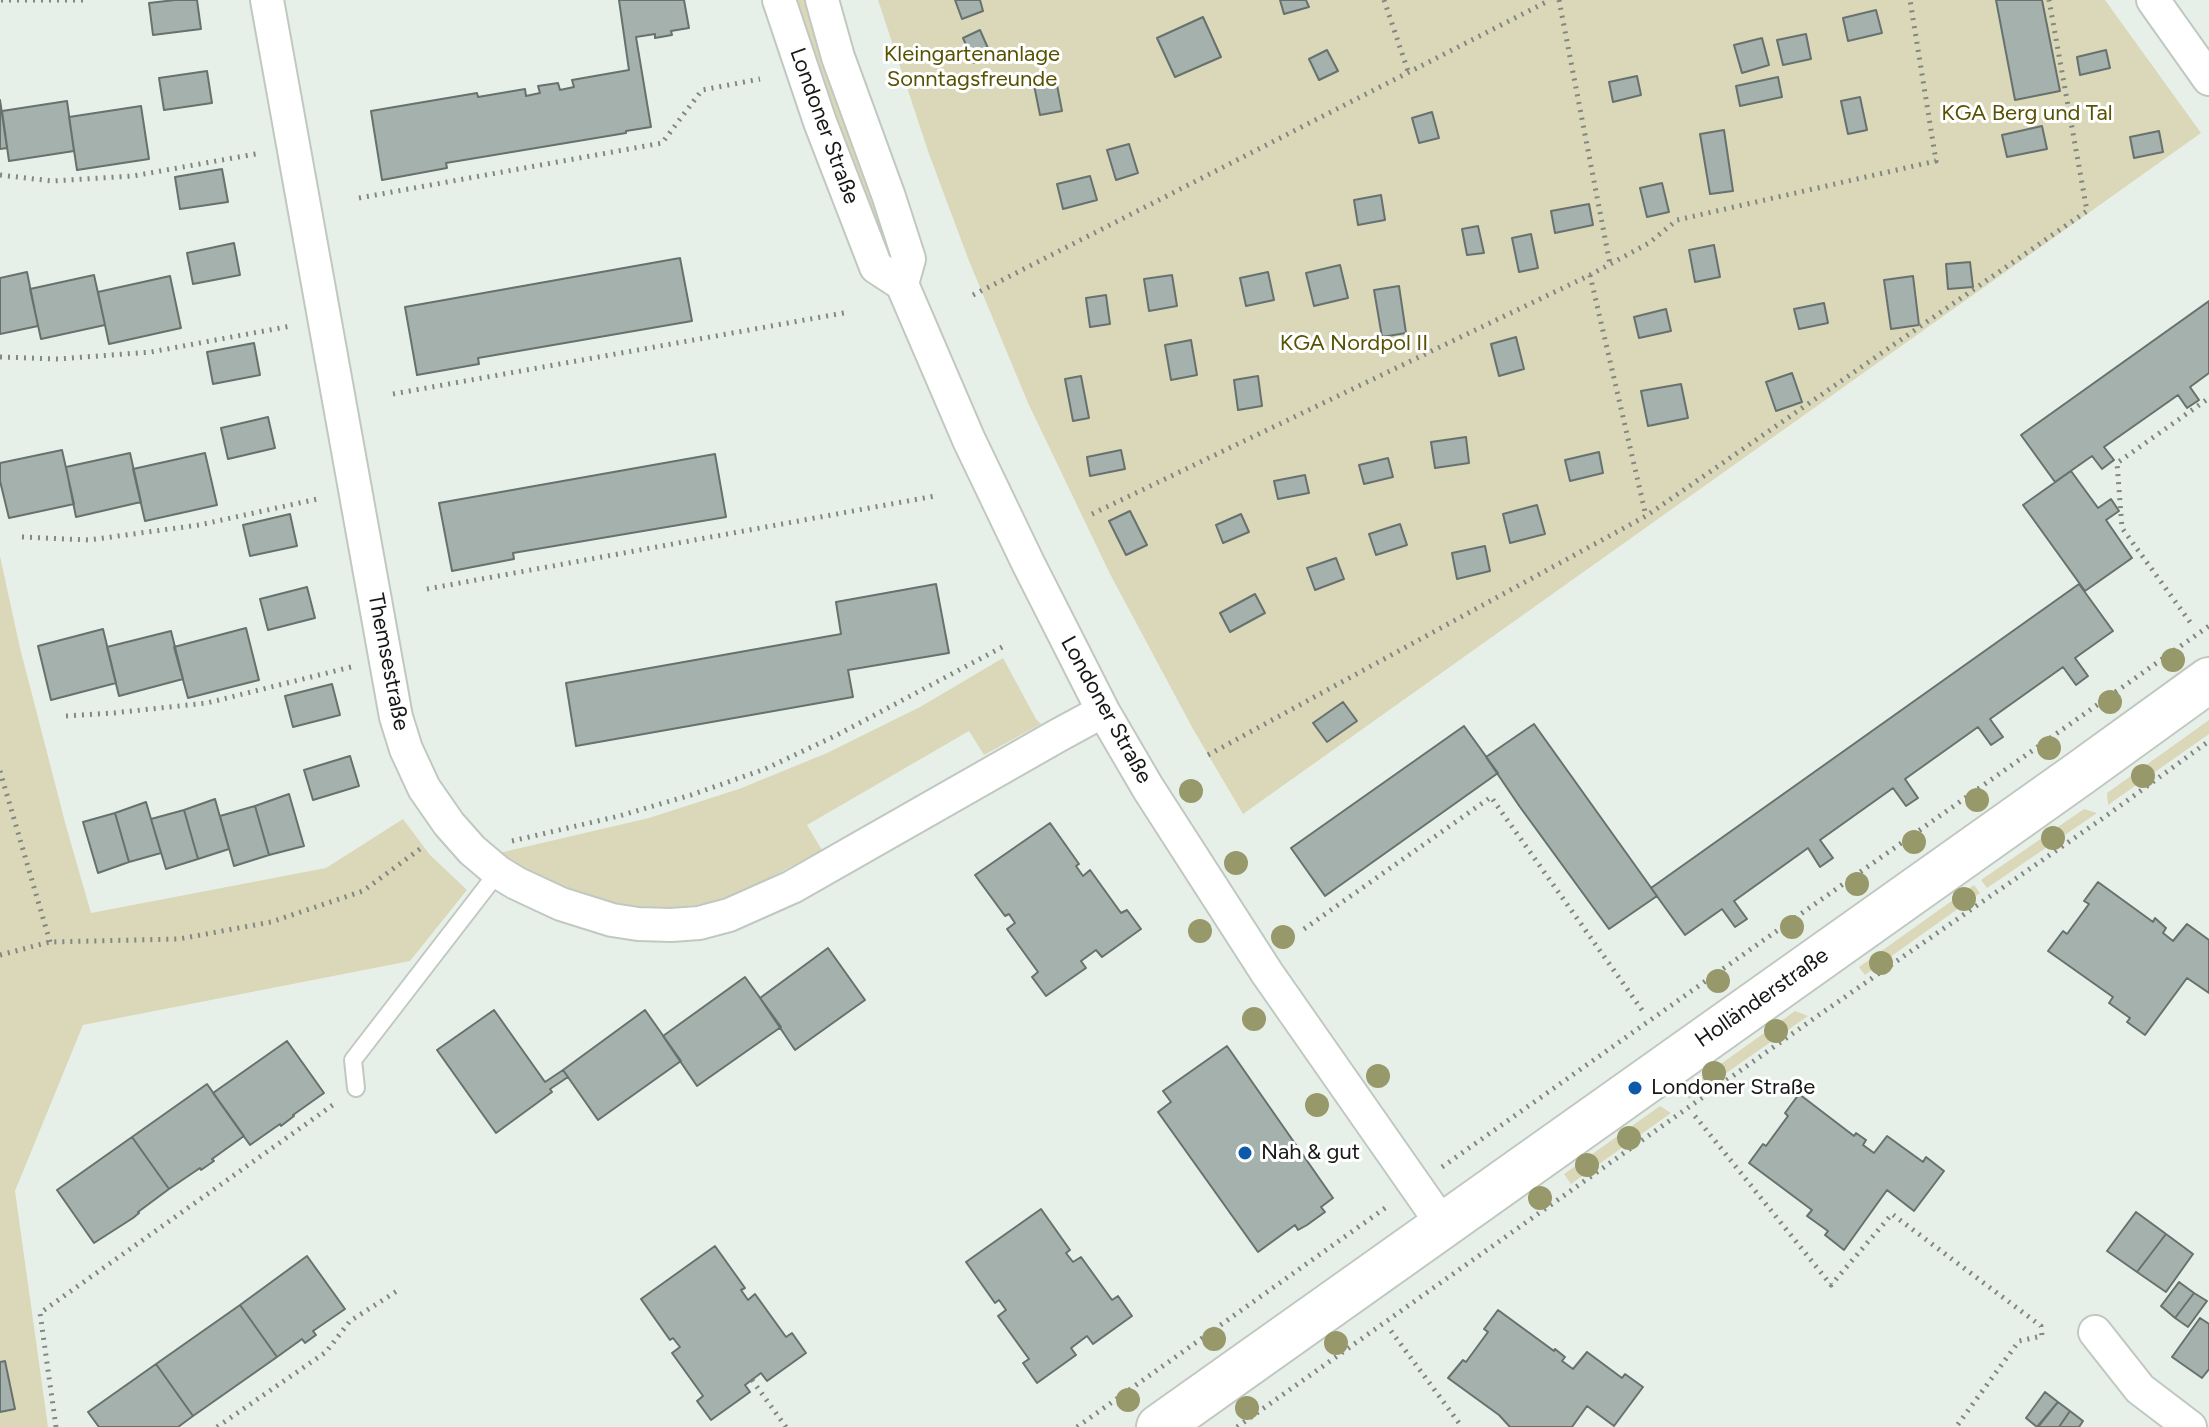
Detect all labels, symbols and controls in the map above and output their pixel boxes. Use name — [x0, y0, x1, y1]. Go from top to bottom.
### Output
park label: Kleingartenanlage Sonntagsfreunde — [884, 42, 1060, 94]
street label: Londoner Straße — [784, 44, 864, 208]
park label: KGA Berg und Tal — [1941, 101, 2113, 127]
park label: KGA Nordpol II — [1280, 331, 1428, 357]
street label: Themsestraße — [362, 591, 414, 733]
street label: Londoner Straße — [1055, 632, 1157, 788]
street label: Holländerstraße — [1690, 942, 1834, 1054]
place label: Londoner Straße — [1651, 1075, 1815, 1101]
marker: Londoner Straße — [1626, 1079, 1644, 1097]
place label: Nah & gut — [1261, 1140, 1360, 1166]
marker: Nah & gut — [1236, 1144, 1254, 1162]

